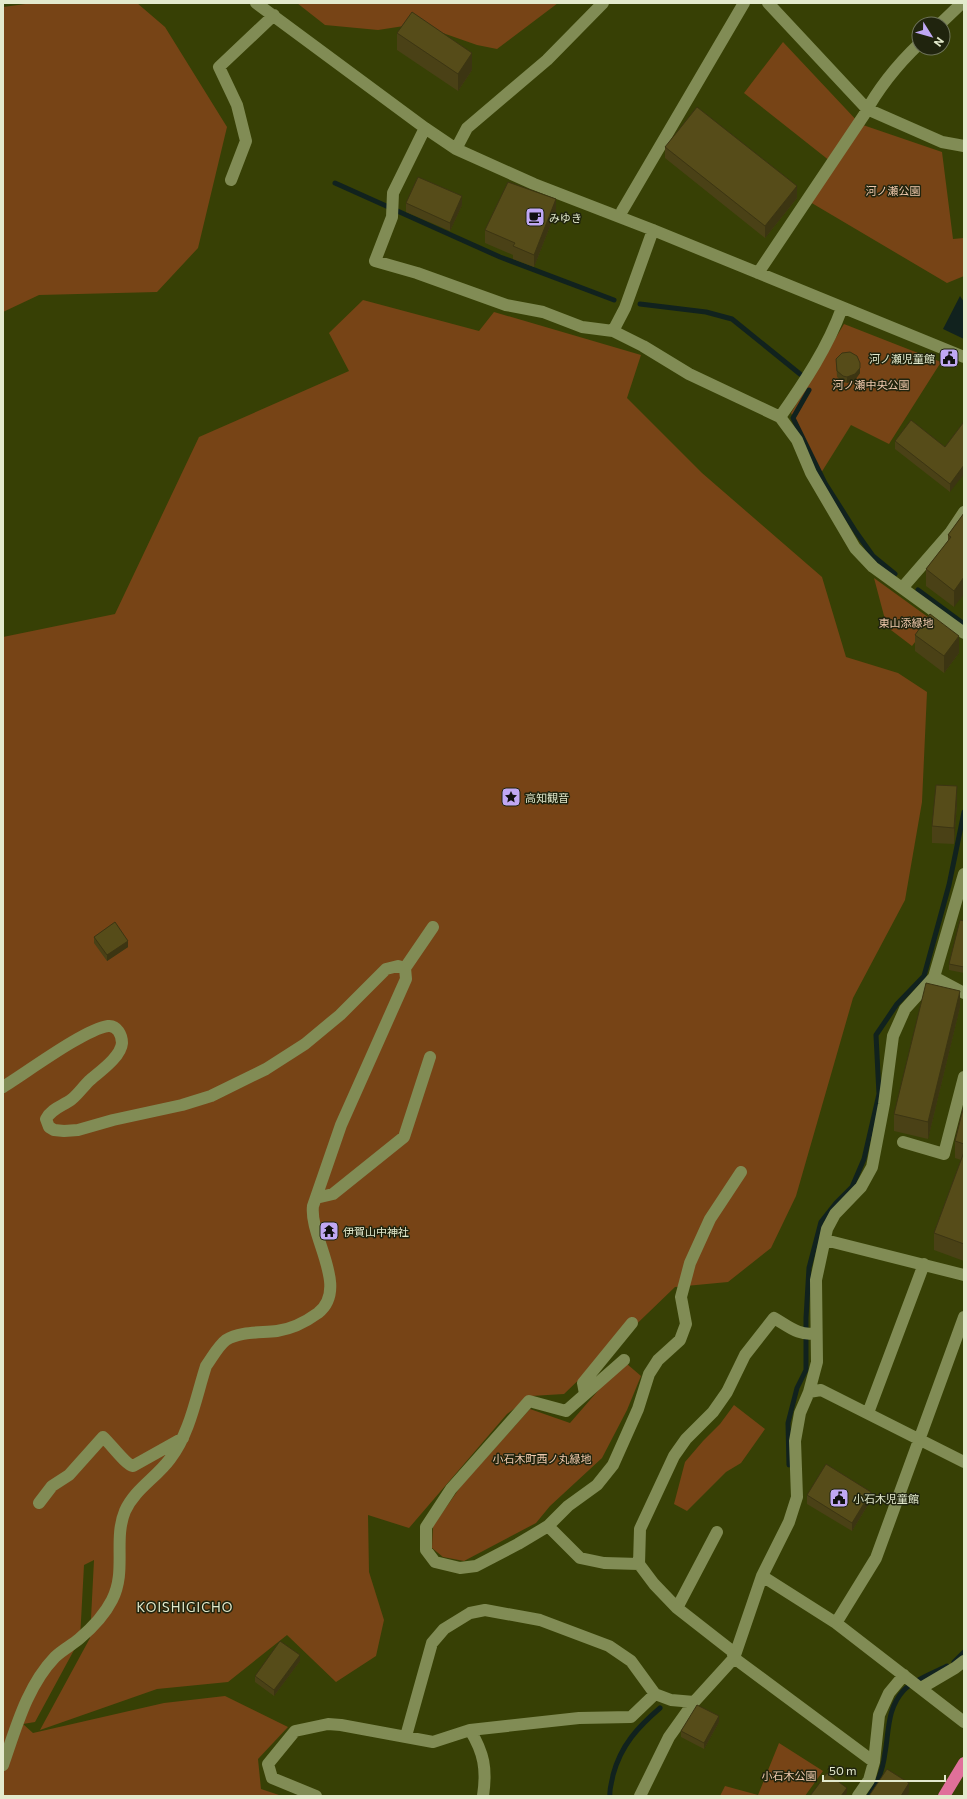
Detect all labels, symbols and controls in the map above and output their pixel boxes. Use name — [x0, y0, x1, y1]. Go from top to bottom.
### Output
north arrow — [911, 16, 951, 56]
text: N — [932, 35, 947, 50]
park label: 河ノ瀬公園 — [866, 184, 921, 197]
cafe icon: みゆき — [524, 206, 546, 228]
place label: みゆき — [549, 211, 582, 224]
public building icon: 河ノ瀬児童館 — [938, 347, 960, 369]
place label: 河ノ瀬児童館 — [869, 352, 935, 365]
park label: 河ノ瀬中央公園 — [833, 378, 910, 391]
park label: 東山添緑地 — [879, 616, 934, 629]
place icon: 高知観音 — [500, 786, 522, 808]
place label: 高知観音 — [525, 791, 569, 804]
temple icon: 伊賀山中神社 — [318, 1220, 340, 1242]
place label: 伊賀山中神社 — [343, 1225, 409, 1238]
park label: 小石木町西ノ丸緑地 — [493, 1452, 592, 1465]
public building icon: 小石木児童館 — [828, 1487, 850, 1509]
place label: 小石木児童館 — [853, 1492, 919, 1505]
district label: KOISHIGICHO — [137, 1599, 233, 1615]
scale bar — [823, 1757, 945, 1783]
text: 50 m — [829, 1763, 857, 1777]
park label: 小石木公園 — [762, 1769, 817, 1782]

